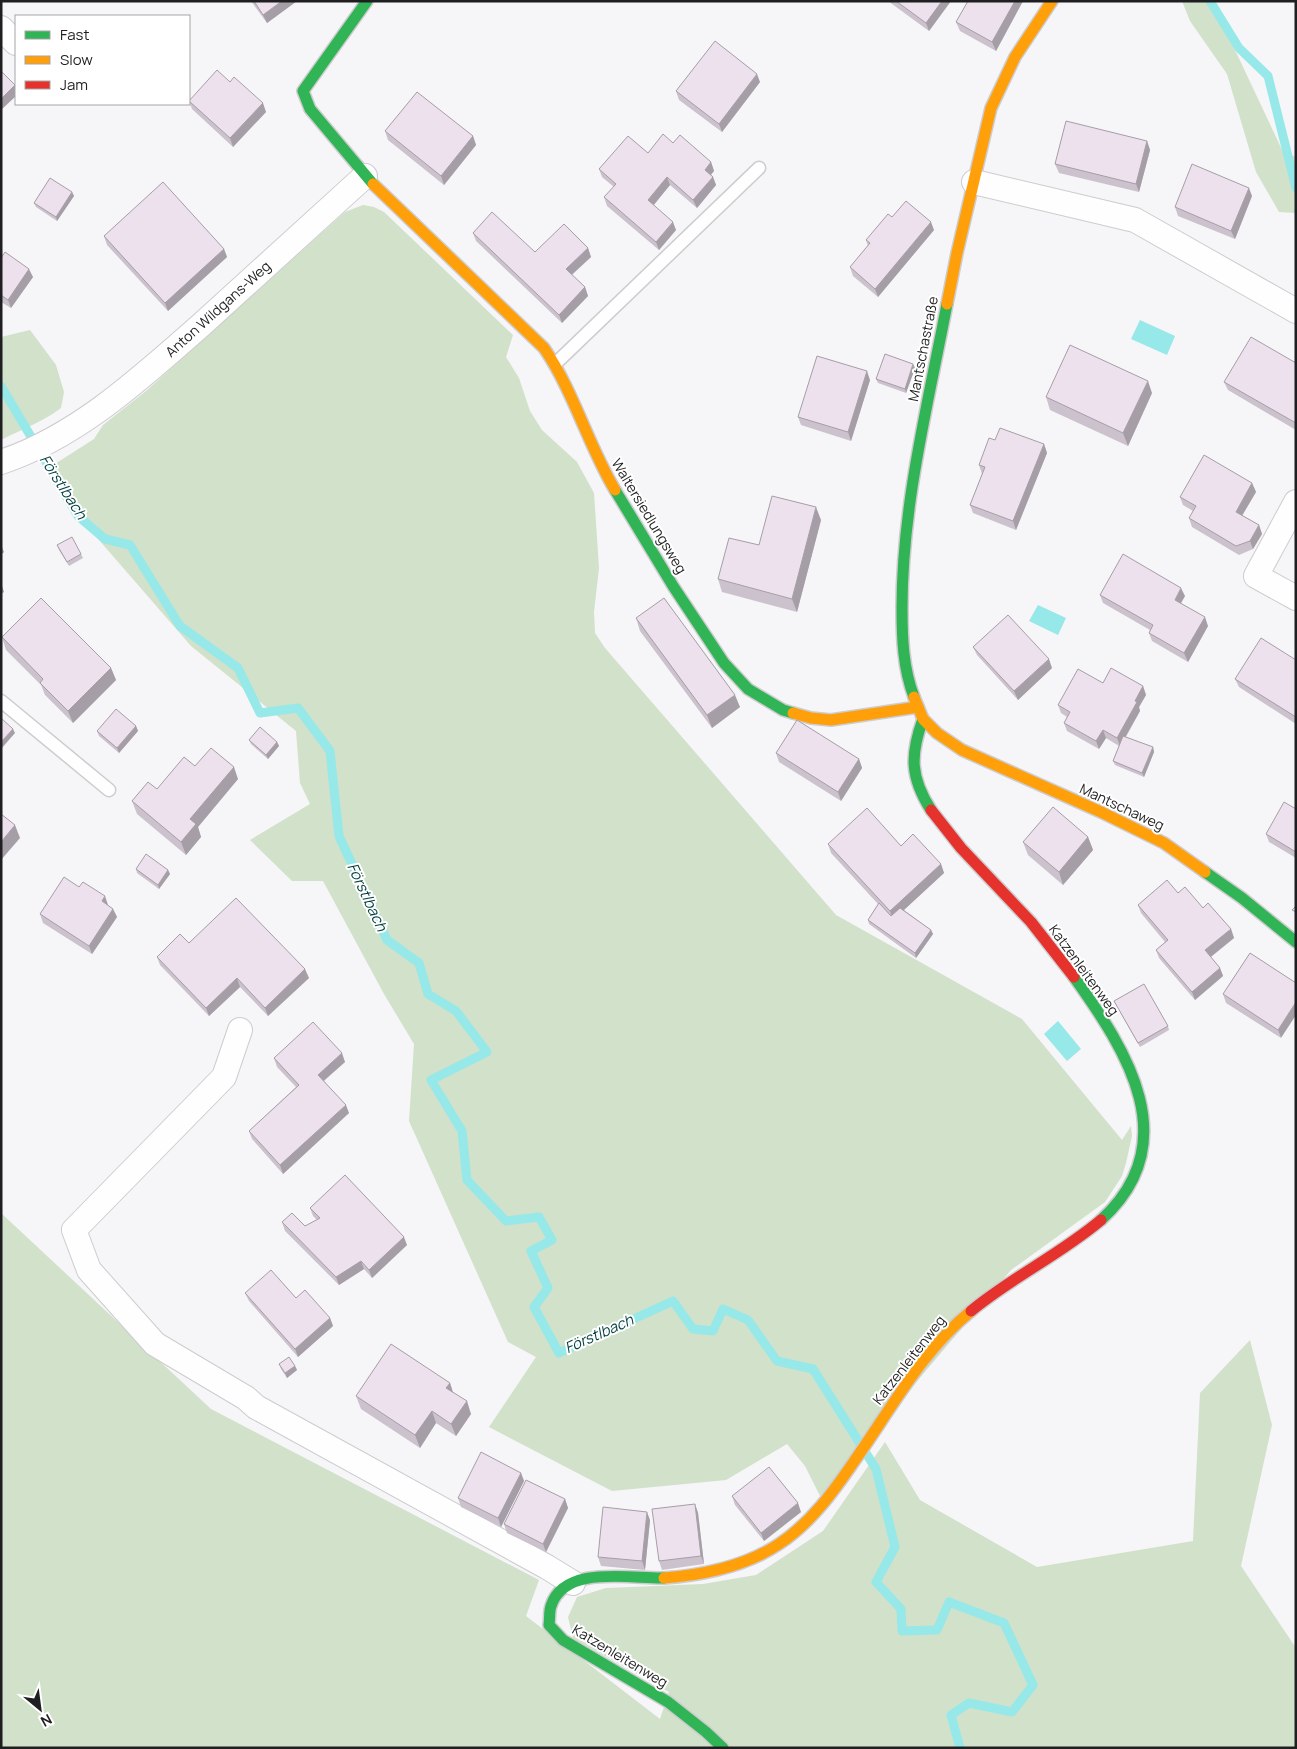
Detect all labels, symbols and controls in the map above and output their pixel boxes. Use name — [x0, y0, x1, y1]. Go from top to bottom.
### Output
legend — [15, 15, 190, 105]
text: Fast — [60, 24, 89, 45]
text: Slow — [60, 49, 93, 70]
text: Jam — [60, 74, 88, 95]
street label: Anton Wildgans-Weg — [161, 256, 274, 361]
street label: Mantschastraße — [903, 295, 942, 403]
water label: Förstlbach — [35, 450, 93, 524]
street label: Waltersiedlungsweg — [608, 455, 691, 577]
street label: Mantschaweg — [1077, 779, 1168, 834]
water label: Förstlbach — [342, 859, 393, 935]
street label: Katzenleitenweg — [1045, 920, 1124, 1019]
water label: Förstlbach — [561, 1309, 637, 1358]
street label: Katzenleitenweg — [868, 1311, 949, 1408]
street label: Katzenleitenweg — [569, 1620, 671, 1692]
north arrow — [15, 1684, 65, 1734]
text: N — [38, 1710, 56, 1732]

